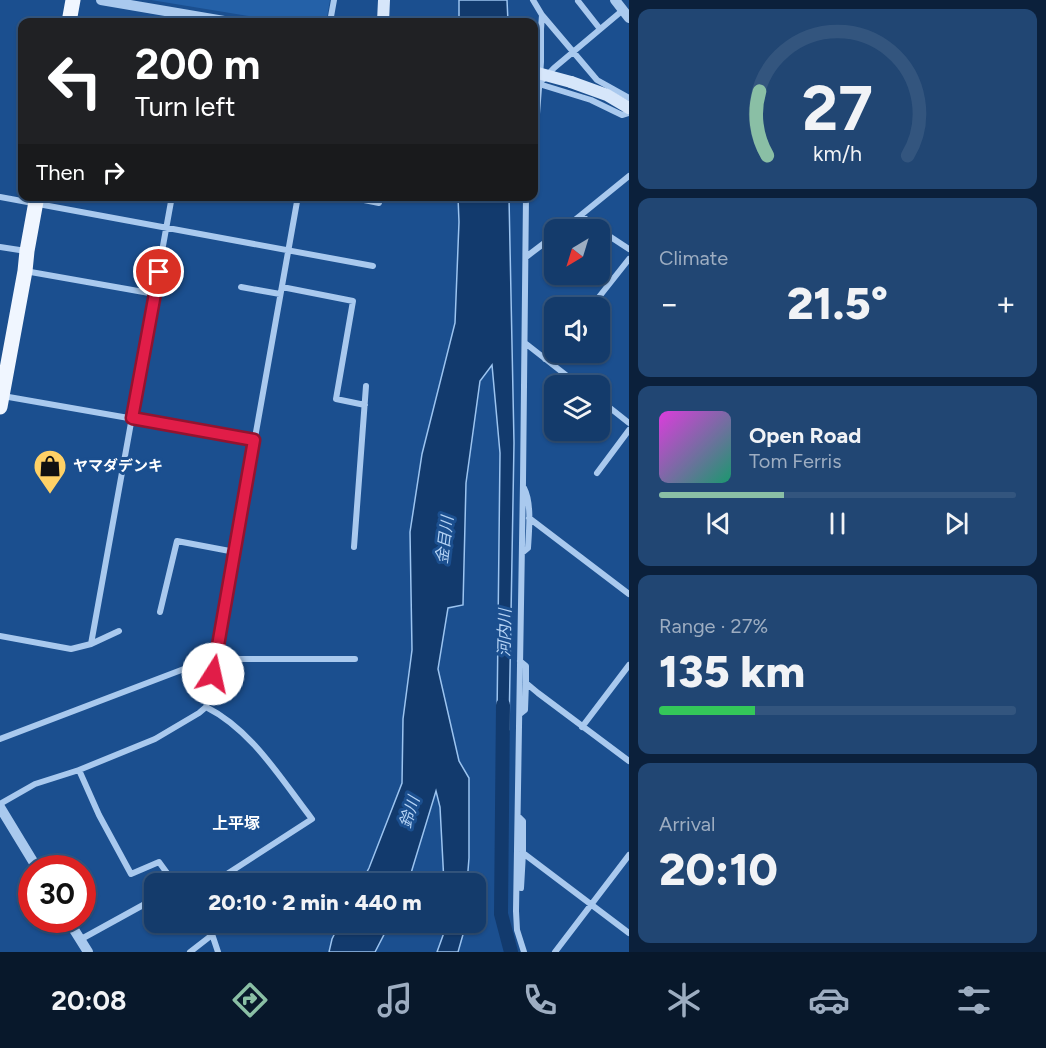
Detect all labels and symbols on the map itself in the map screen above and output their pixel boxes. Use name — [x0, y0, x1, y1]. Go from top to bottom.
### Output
north arrow — [544, 219, 610, 285]
pin — [133, 246, 184, 297]
shop icon: ヤマダデンキ — [32, 448, 68, 495]
place label: ヤマダデンキ — [73, 457, 163, 475]
water label: 金目川 — [432, 513, 457, 565]
water label: 河内川 — [495, 607, 514, 657]
position arrow — [181, 642, 245, 706]
water label: 鈴川 — [396, 792, 424, 830]
district label: 上平塚 — [212, 814, 260, 833]
speed limit sign: 30 — [18, 855, 96, 933]

